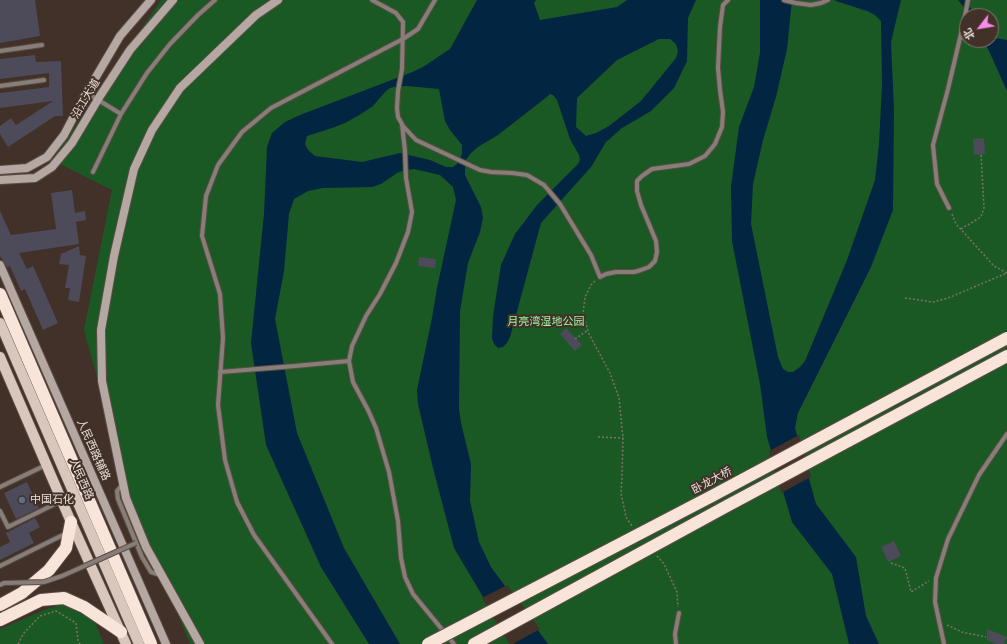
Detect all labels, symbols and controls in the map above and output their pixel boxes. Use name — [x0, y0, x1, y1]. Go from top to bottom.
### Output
north arrow — [959, 8, 999, 48]
text: 北 — [961, 26, 978, 42]
street label: 沿江大道 — [69, 77, 103, 121]
park label: 月亮湾湿地公园 — [508, 315, 584, 329]
street label: 人民西路辅路 — [74, 417, 112, 483]
street label: 人民西路 — [66, 456, 96, 502]
street label: 卧龙大桥 — [689, 465, 735, 497]
place label: 中国石化 — [30, 493, 74, 507]
marker: 中国石化 — [17, 495, 27, 505]

